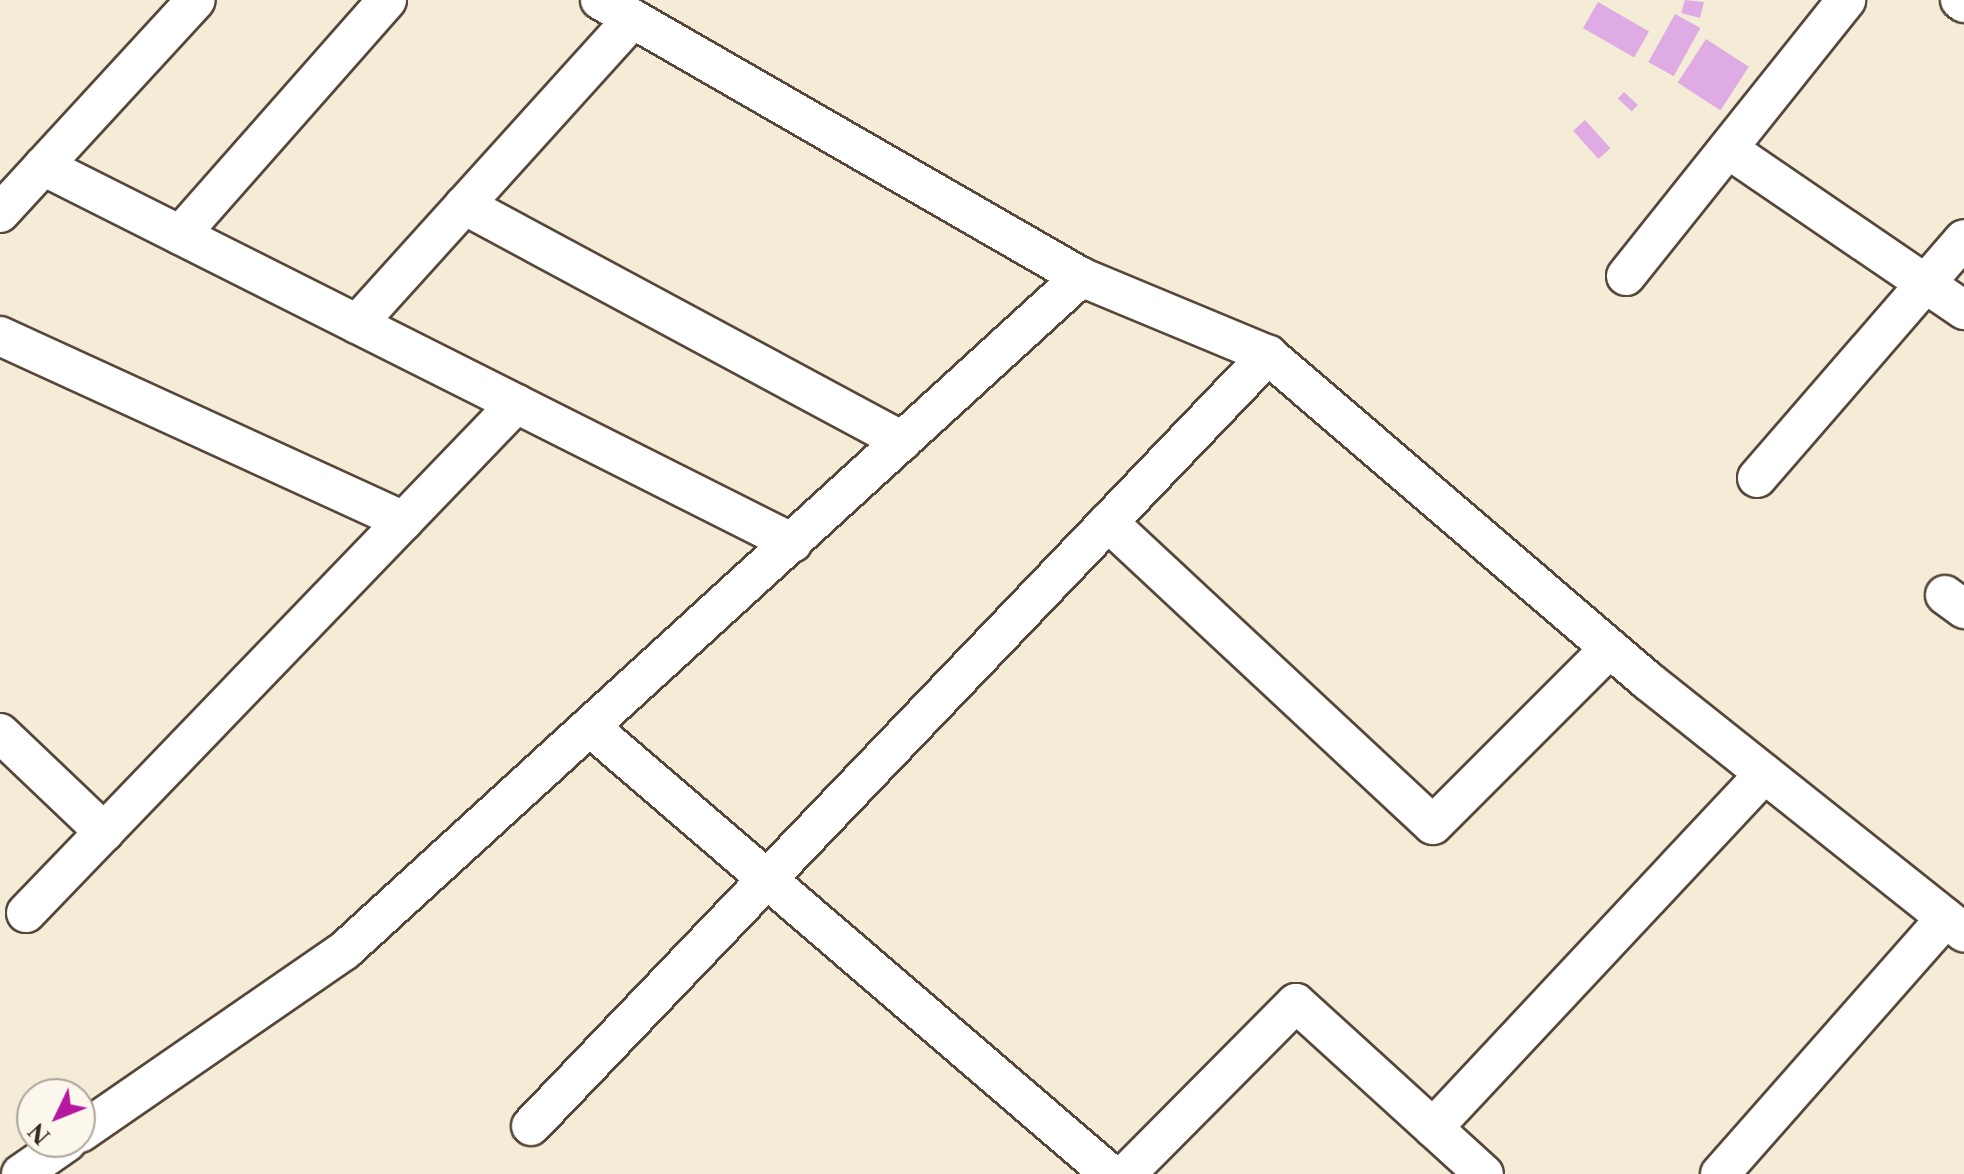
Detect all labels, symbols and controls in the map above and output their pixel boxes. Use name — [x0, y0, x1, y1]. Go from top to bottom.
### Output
north arrow — [16, 1078, 96, 1158]
text: N — [23, 1117, 56, 1150]

